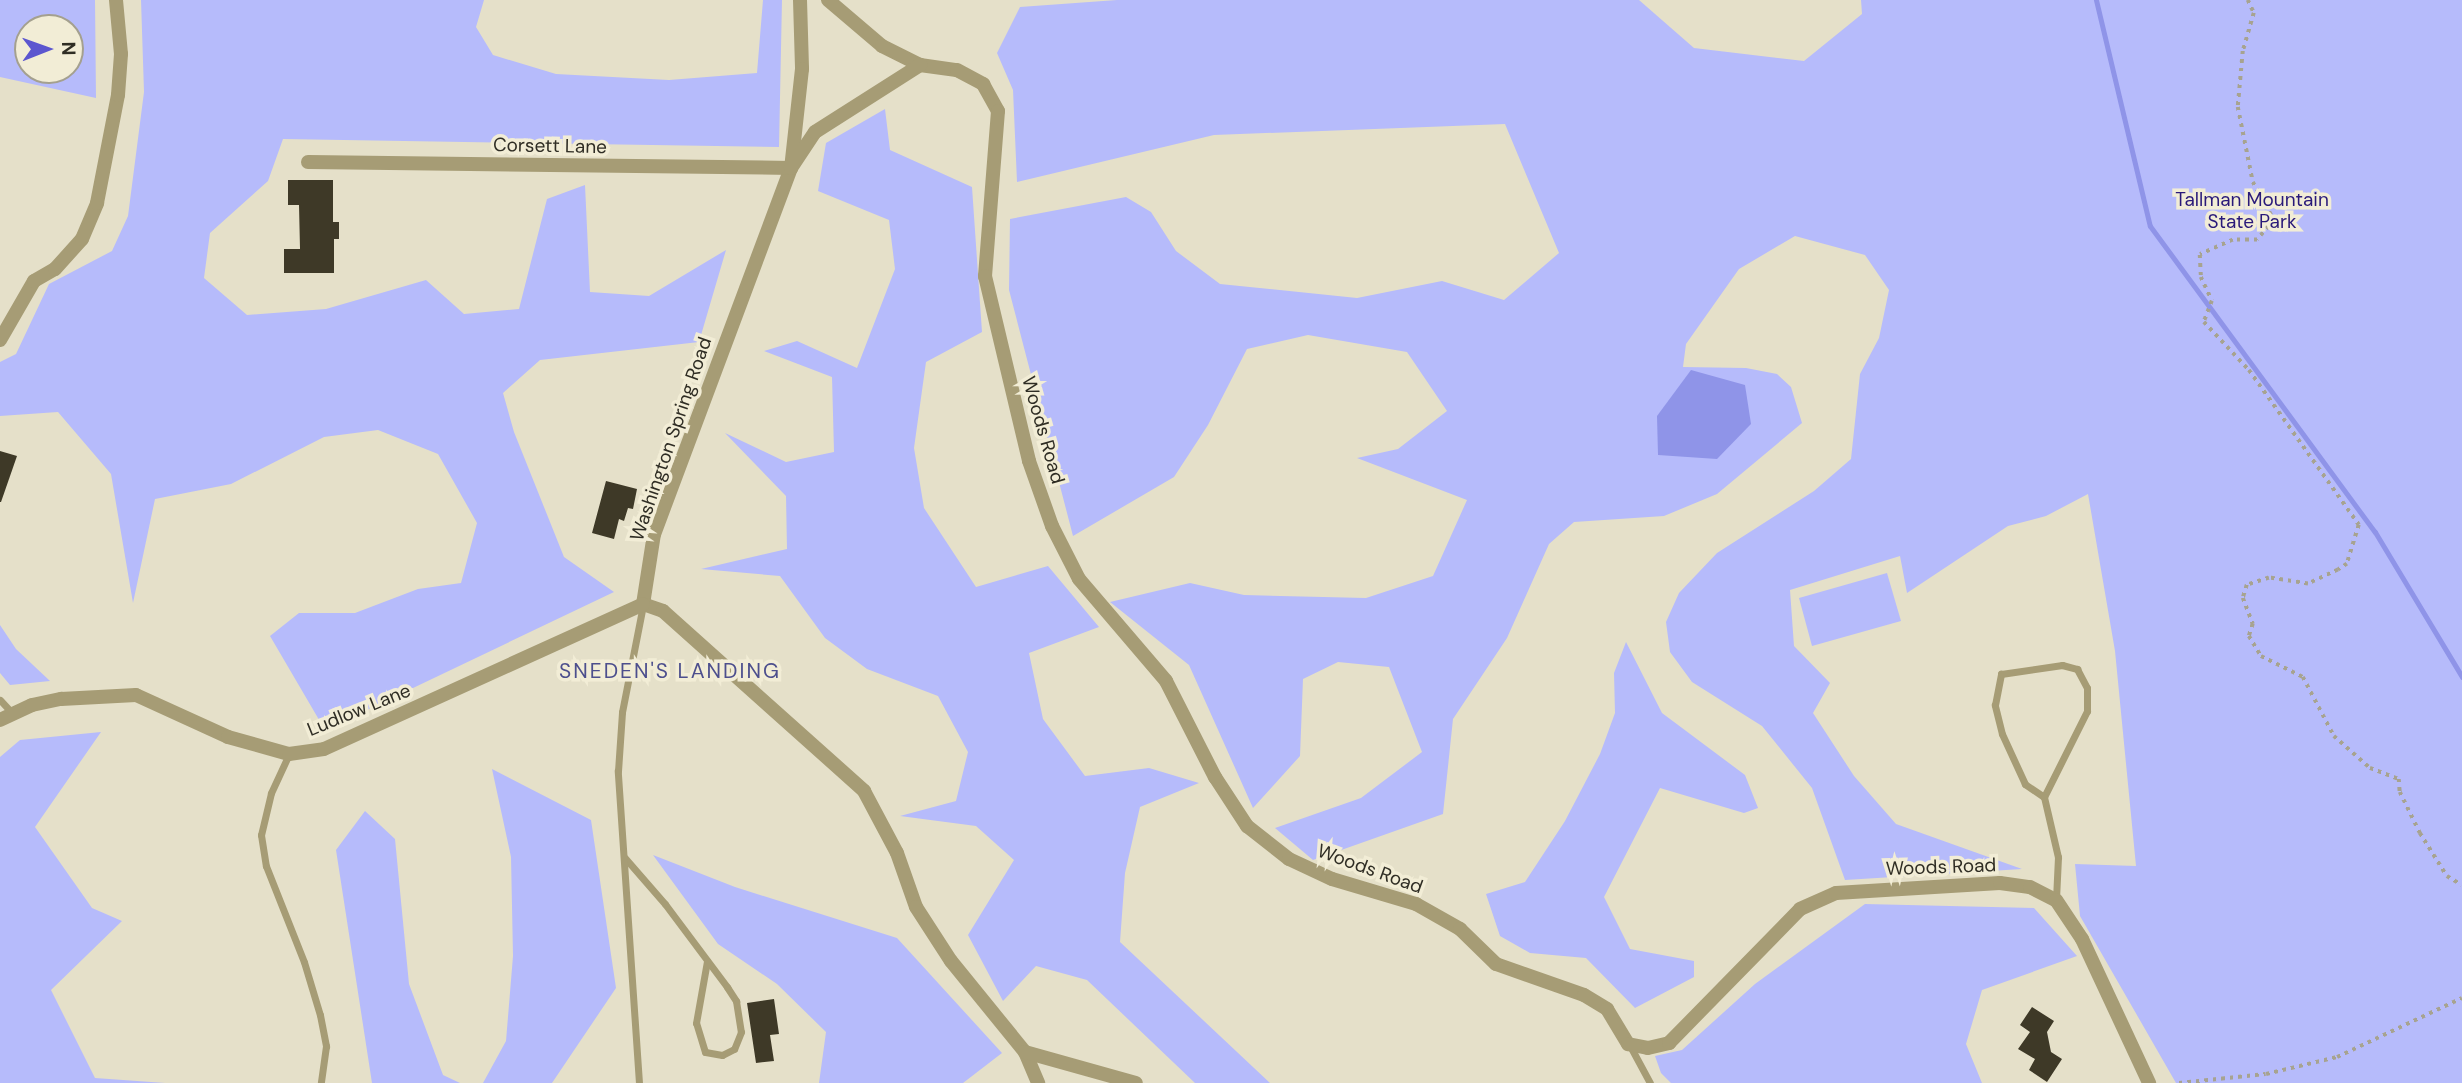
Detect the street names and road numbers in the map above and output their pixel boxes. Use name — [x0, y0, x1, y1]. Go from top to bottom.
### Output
street label: Corsett Lane — [493, 134, 607, 158]
street label: Washington Spring Road — [625, 334, 717, 544]
street label: Woods Road — [1017, 374, 1069, 486]
street label: Ludlow Lane — [304, 679, 414, 741]
street label: Woods Road — [1314, 839, 1426, 899]
street label: Woods Road — [1885, 854, 1997, 880]

